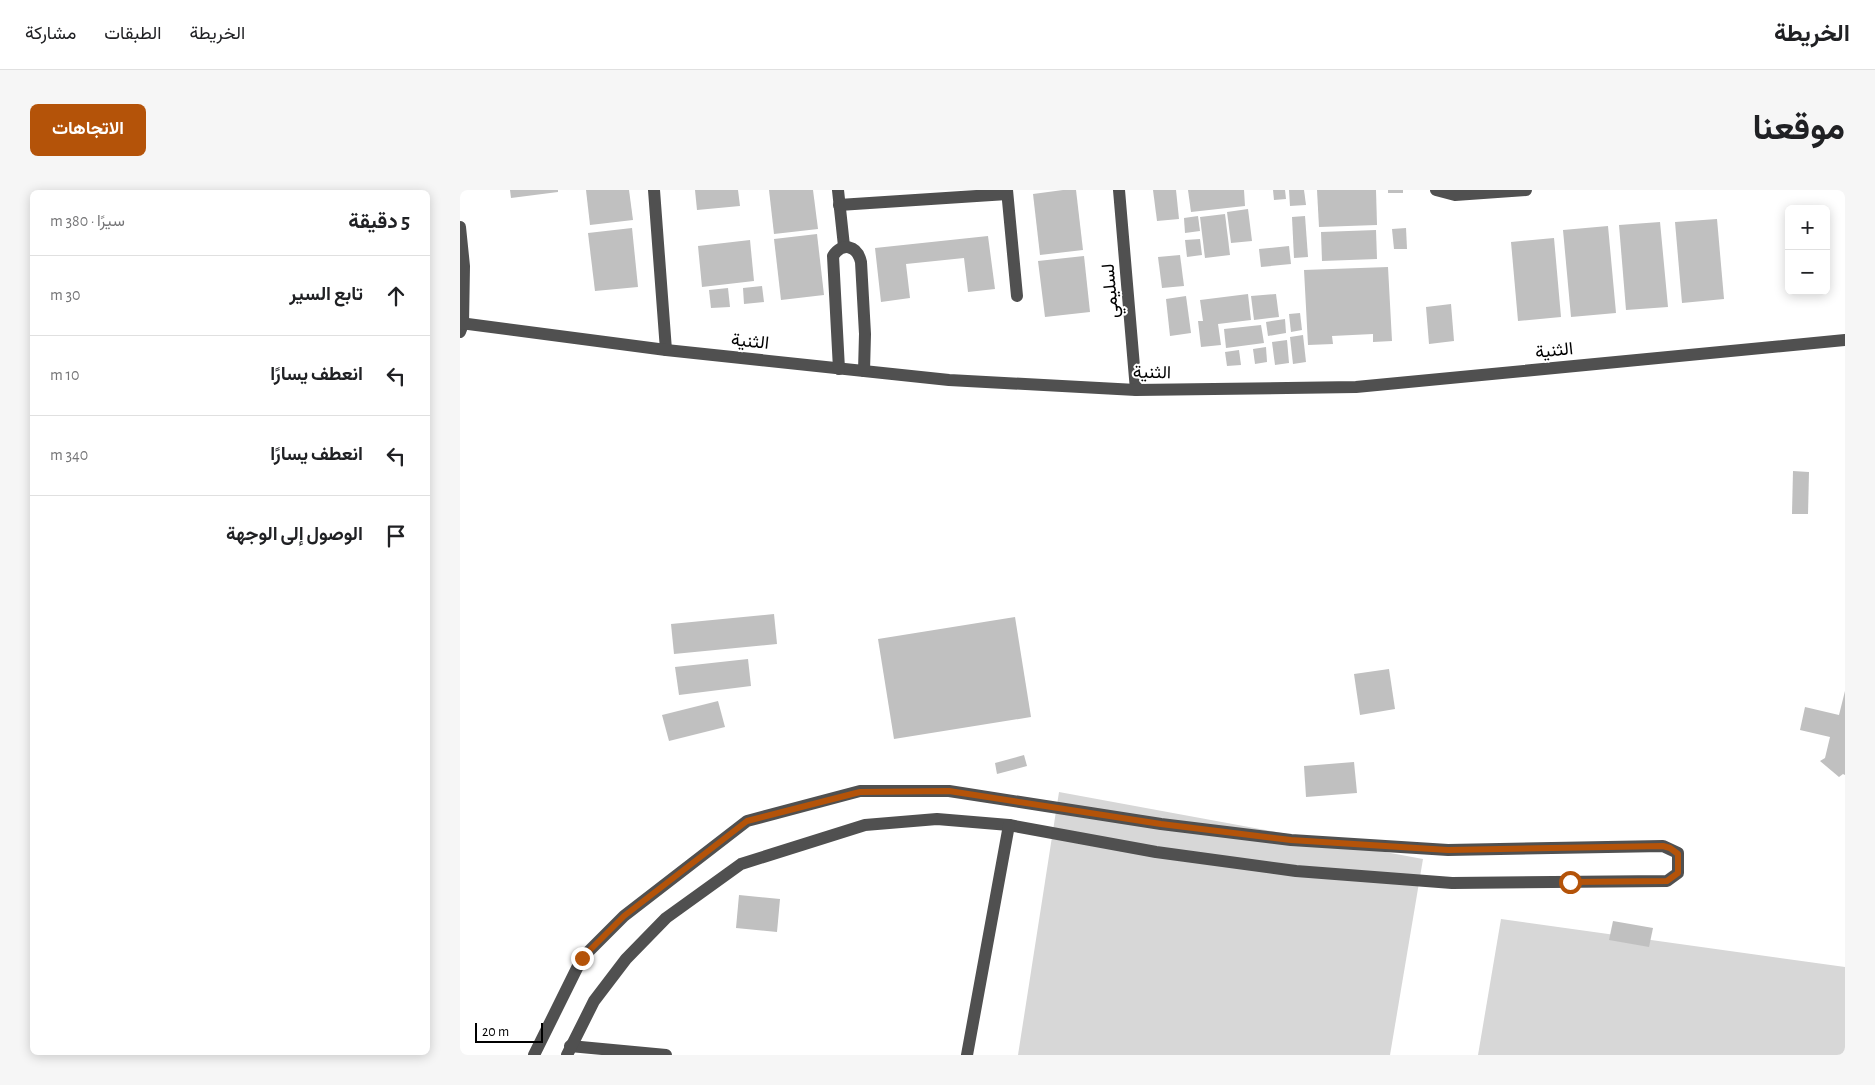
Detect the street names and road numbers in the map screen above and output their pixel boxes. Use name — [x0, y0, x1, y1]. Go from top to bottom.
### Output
street label: لسليمي — [1100, 262, 1127, 319]
street label: الثنية — [730, 331, 770, 353]
street label: الثنية — [1534, 340, 1574, 362]
street label: الثنية — [1133, 364, 1171, 382]

